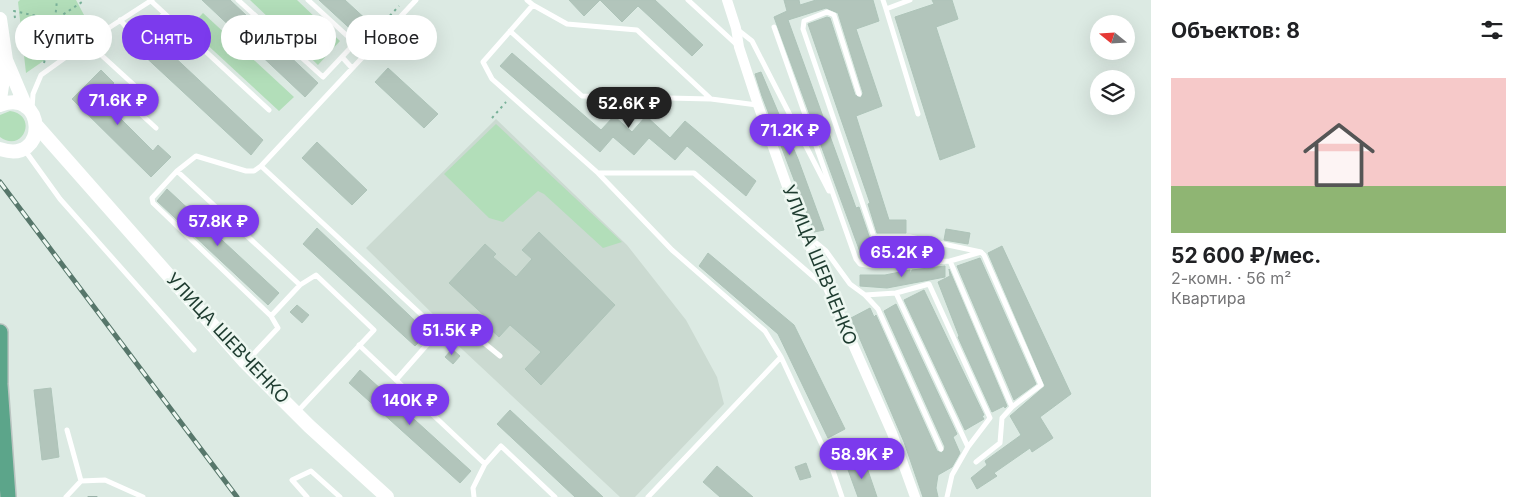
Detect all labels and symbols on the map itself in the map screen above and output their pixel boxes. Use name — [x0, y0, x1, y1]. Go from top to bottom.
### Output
north arrow — [1090, 15, 1135, 60]
pin: 71.6K ₽ — [72, 84, 164, 126]
pin: 52.6K ₽ — [583, 86, 675, 129]
pin: 71.2K ₽ — [744, 114, 836, 156]
street label: УЛИЦА ШЕВЧЕНКО — [778, 182, 862, 348]
pin: 57.8K ₽ — [172, 204, 264, 247]
pin: 65.2K ₽ — [856, 236, 948, 278]
street label: УЛИЦА ШЕВЧЕНКО — [162, 268, 294, 408]
pin: 51.5K ₽ — [406, 314, 498, 356]
pin: 140K ₽ — [369, 384, 451, 426]
pin: 58.9K ₽ — [816, 438, 908, 480]

